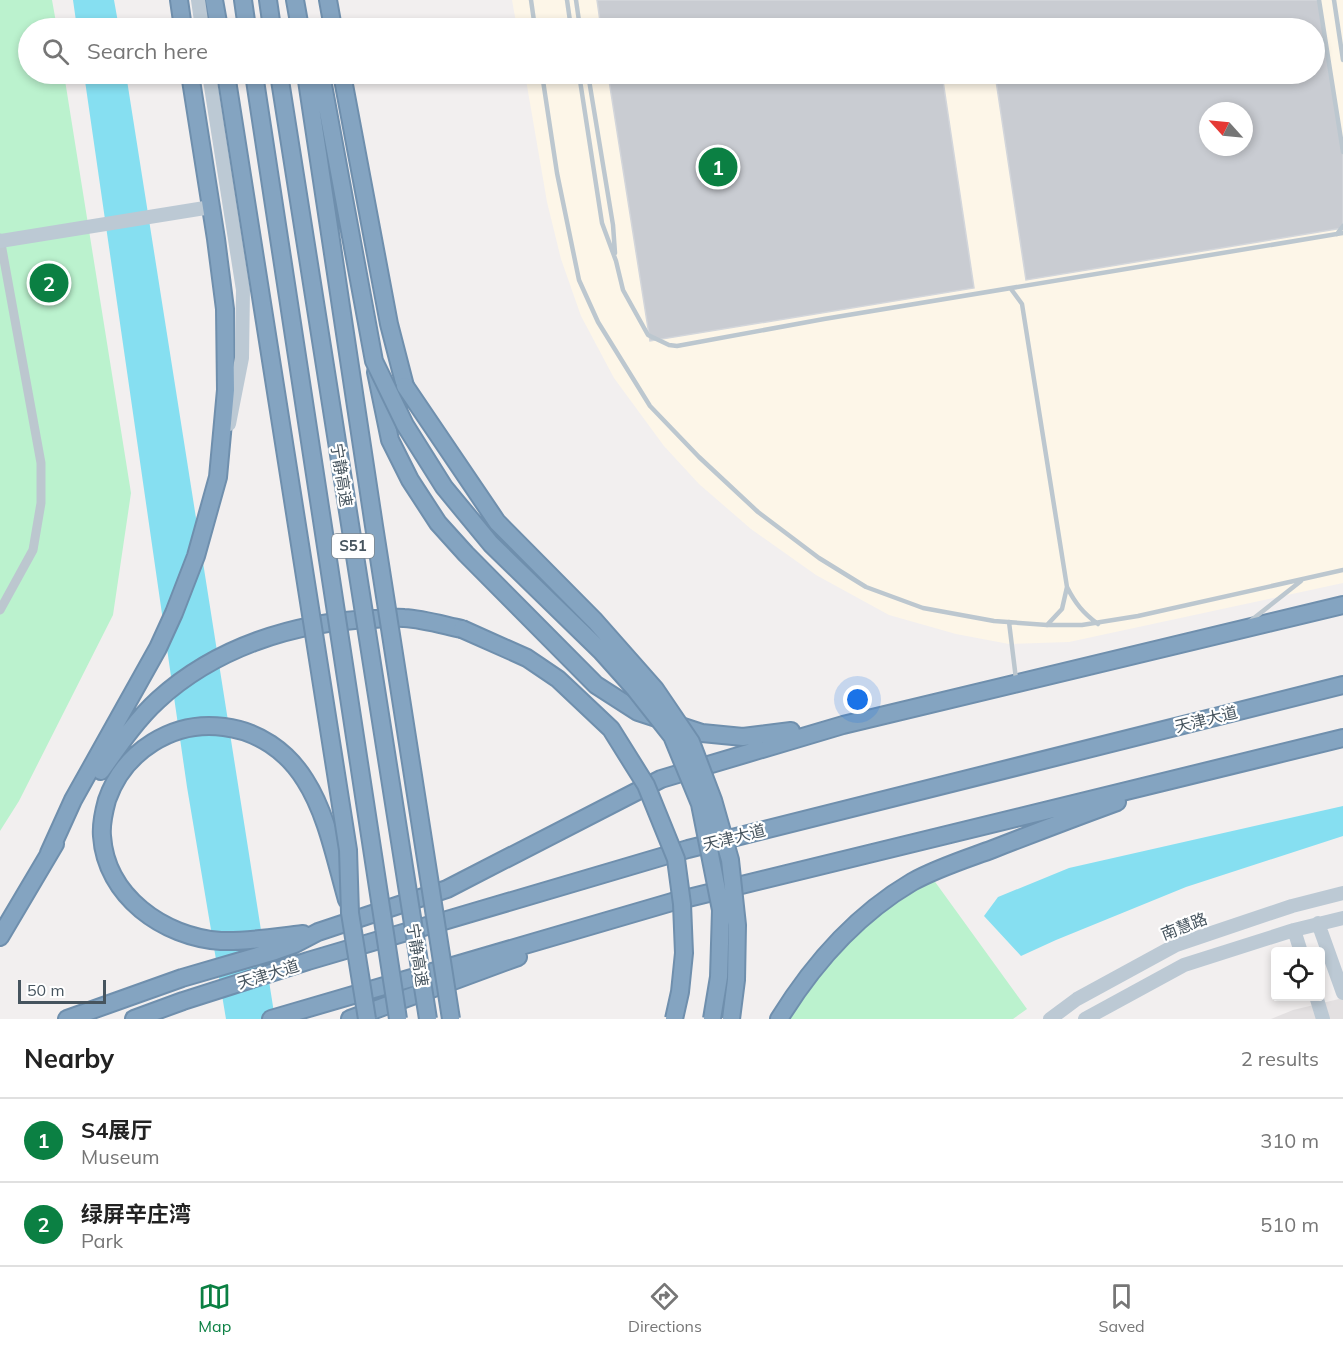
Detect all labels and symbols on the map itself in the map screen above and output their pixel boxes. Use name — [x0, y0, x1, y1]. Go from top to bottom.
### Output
north arrow — [1199, 102, 1253, 156]
pin: 1 — [698, 144, 738, 190]
pin: 2 — [29, 260, 68, 306]
street label: 宁静高速 — [327, 442, 357, 508]
road number: S51 — [332, 534, 374, 558]
your location — [843, 685, 872, 714]
street label: 天津大道 — [1173, 702, 1239, 736]
street label: 天津大道 — [701, 820, 767, 854]
street label: 南慧路 — [1158, 908, 1210, 944]
street label: 宁静高速 — [403, 922, 433, 988]
street label: 天津大道 — [234, 955, 302, 993]
scale bar — [18, 977, 106, 1004]

